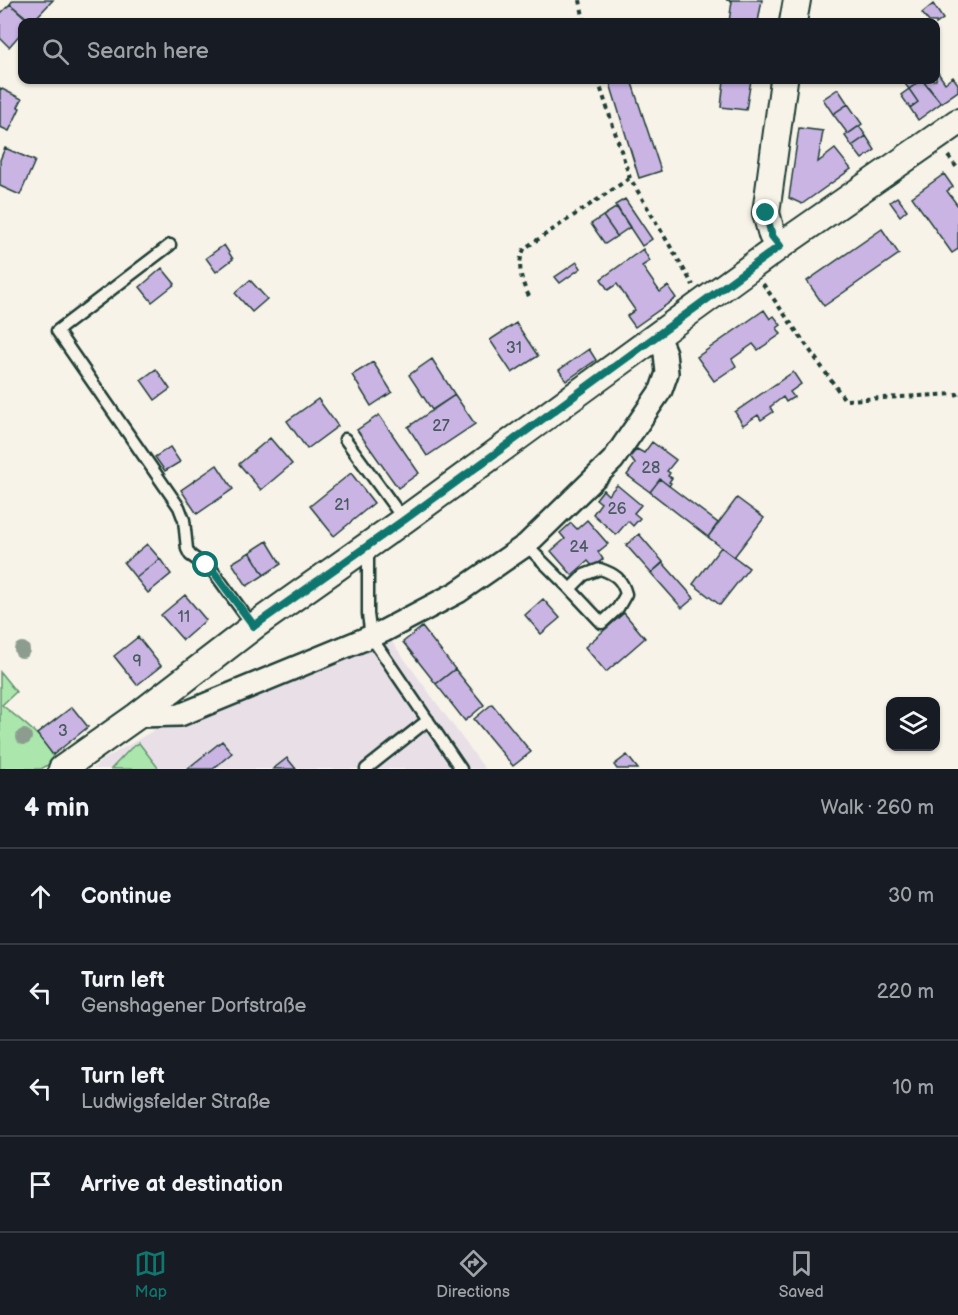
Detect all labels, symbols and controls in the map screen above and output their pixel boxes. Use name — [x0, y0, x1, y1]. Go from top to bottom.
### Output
search box — [18, 18, 940, 84]
icon: search — [39, 35, 72, 68]
text: Search here — [87, 38, 209, 65]
route end — [752, 199, 778, 225]
house number: 31 — [506, 339, 522, 358]
house number: 27 — [432, 417, 450, 436]
house number: 28 — [642, 459, 660, 478]
house number: 21 — [334, 496, 350, 515]
house number: 26 — [607, 500, 627, 519]
house number: 24 — [570, 538, 589, 557]
route start — [192, 551, 218, 577]
house number: 11 — [178, 608, 190, 627]
house number: 9 — [132, 652, 142, 671]
map controls — [886, 697, 940, 751]
button: layers — [886, 697, 940, 751]
house number: 3 — [58, 722, 68, 741]
text: 4 min — [24, 793, 89, 824]
text: Walk · 260 m — [821, 796, 934, 820]
icon: ahead — [24, 880, 57, 913]
text: Continue — [81, 883, 171, 910]
text: 30 m — [888, 884, 934, 908]
text: Turn left — [81, 967, 165, 994]
icon: left — [24, 976, 57, 1009]
text: 220 m — [877, 980, 934, 1004]
text: Genshagener Dorfstraße — [81, 994, 306, 1018]
text: Turn left — [81, 1063, 165, 1090]
icon: left — [24, 1072, 57, 1105]
text: 10 m — [893, 1076, 934, 1100]
text: Ludwigsfelder Straße — [81, 1090, 270, 1114]
icon: arrive — [24, 1168, 57, 1201]
text: Arrive at destination — [81, 1171, 283, 1198]
tab: Map — [134, 1247, 167, 1302]
tab: Directions — [436, 1247, 510, 1302]
tab: Saved — [779, 1247, 824, 1302]

